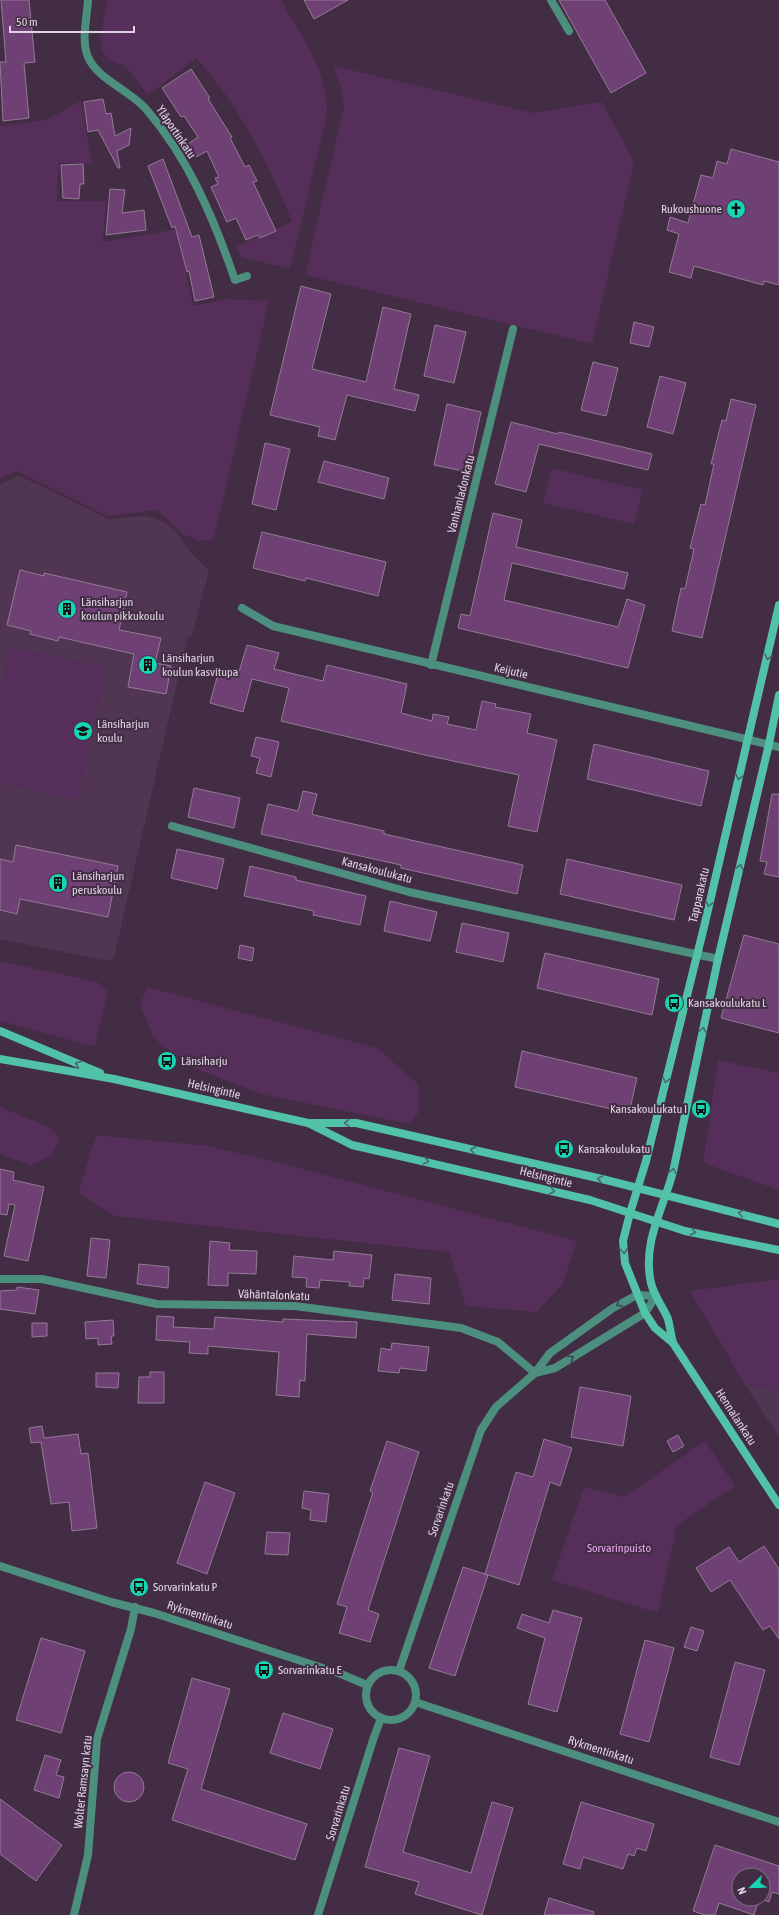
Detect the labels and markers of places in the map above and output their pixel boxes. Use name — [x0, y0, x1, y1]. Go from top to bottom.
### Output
church icon: Rukoushuone — [725, 198, 747, 220]
place label: Rukoushuone — [661, 202, 722, 216]
place label: Länsiharjun koulun pikkukoulu — [81, 595, 164, 623]
building icon: Länsiharjun koulun pikkukoulu — [56, 598, 78, 620]
place label: Länsiharjun koulun kasvitupa — [162, 651, 238, 679]
building icon: Länsiharjun koulun kasvitupa — [137, 654, 159, 676]
place label: Länsiharjun koulu — [97, 717, 149, 745]
school or university icon: Länsiharjun koulu — [72, 720, 94, 742]
place label: Länsiharjun peruskoulu — [72, 869, 124, 897]
building icon: Länsiharjun peruskoulu — [47, 872, 69, 894]
bus stop icon: Kansakoulukatu L — [663, 992, 685, 1014]
place label: Kansakoulukatu L — [688, 996, 767, 1010]
bus stop icon: Länsiharju — [156, 1050, 178, 1072]
place label: Länsiharju — [181, 1054, 228, 1068]
bus stop icon: Kansakoulukatu I — [690, 1098, 712, 1120]
place label: Kansakoulukatu I — [610, 1102, 687, 1116]
bus stop icon: Kansakoulukatu — [553, 1138, 575, 1160]
place label: Kansakoulukatu — [578, 1142, 651, 1156]
bus stop icon: Sorvarinkatu P — [128, 1576, 150, 1598]
place label: Sorvarinkatu P — [153, 1580, 218, 1594]
bus stop icon: Sorvarinkatu E — [253, 1659, 275, 1681]
place label: Sorvarinkatu E — [278, 1663, 342, 1677]

